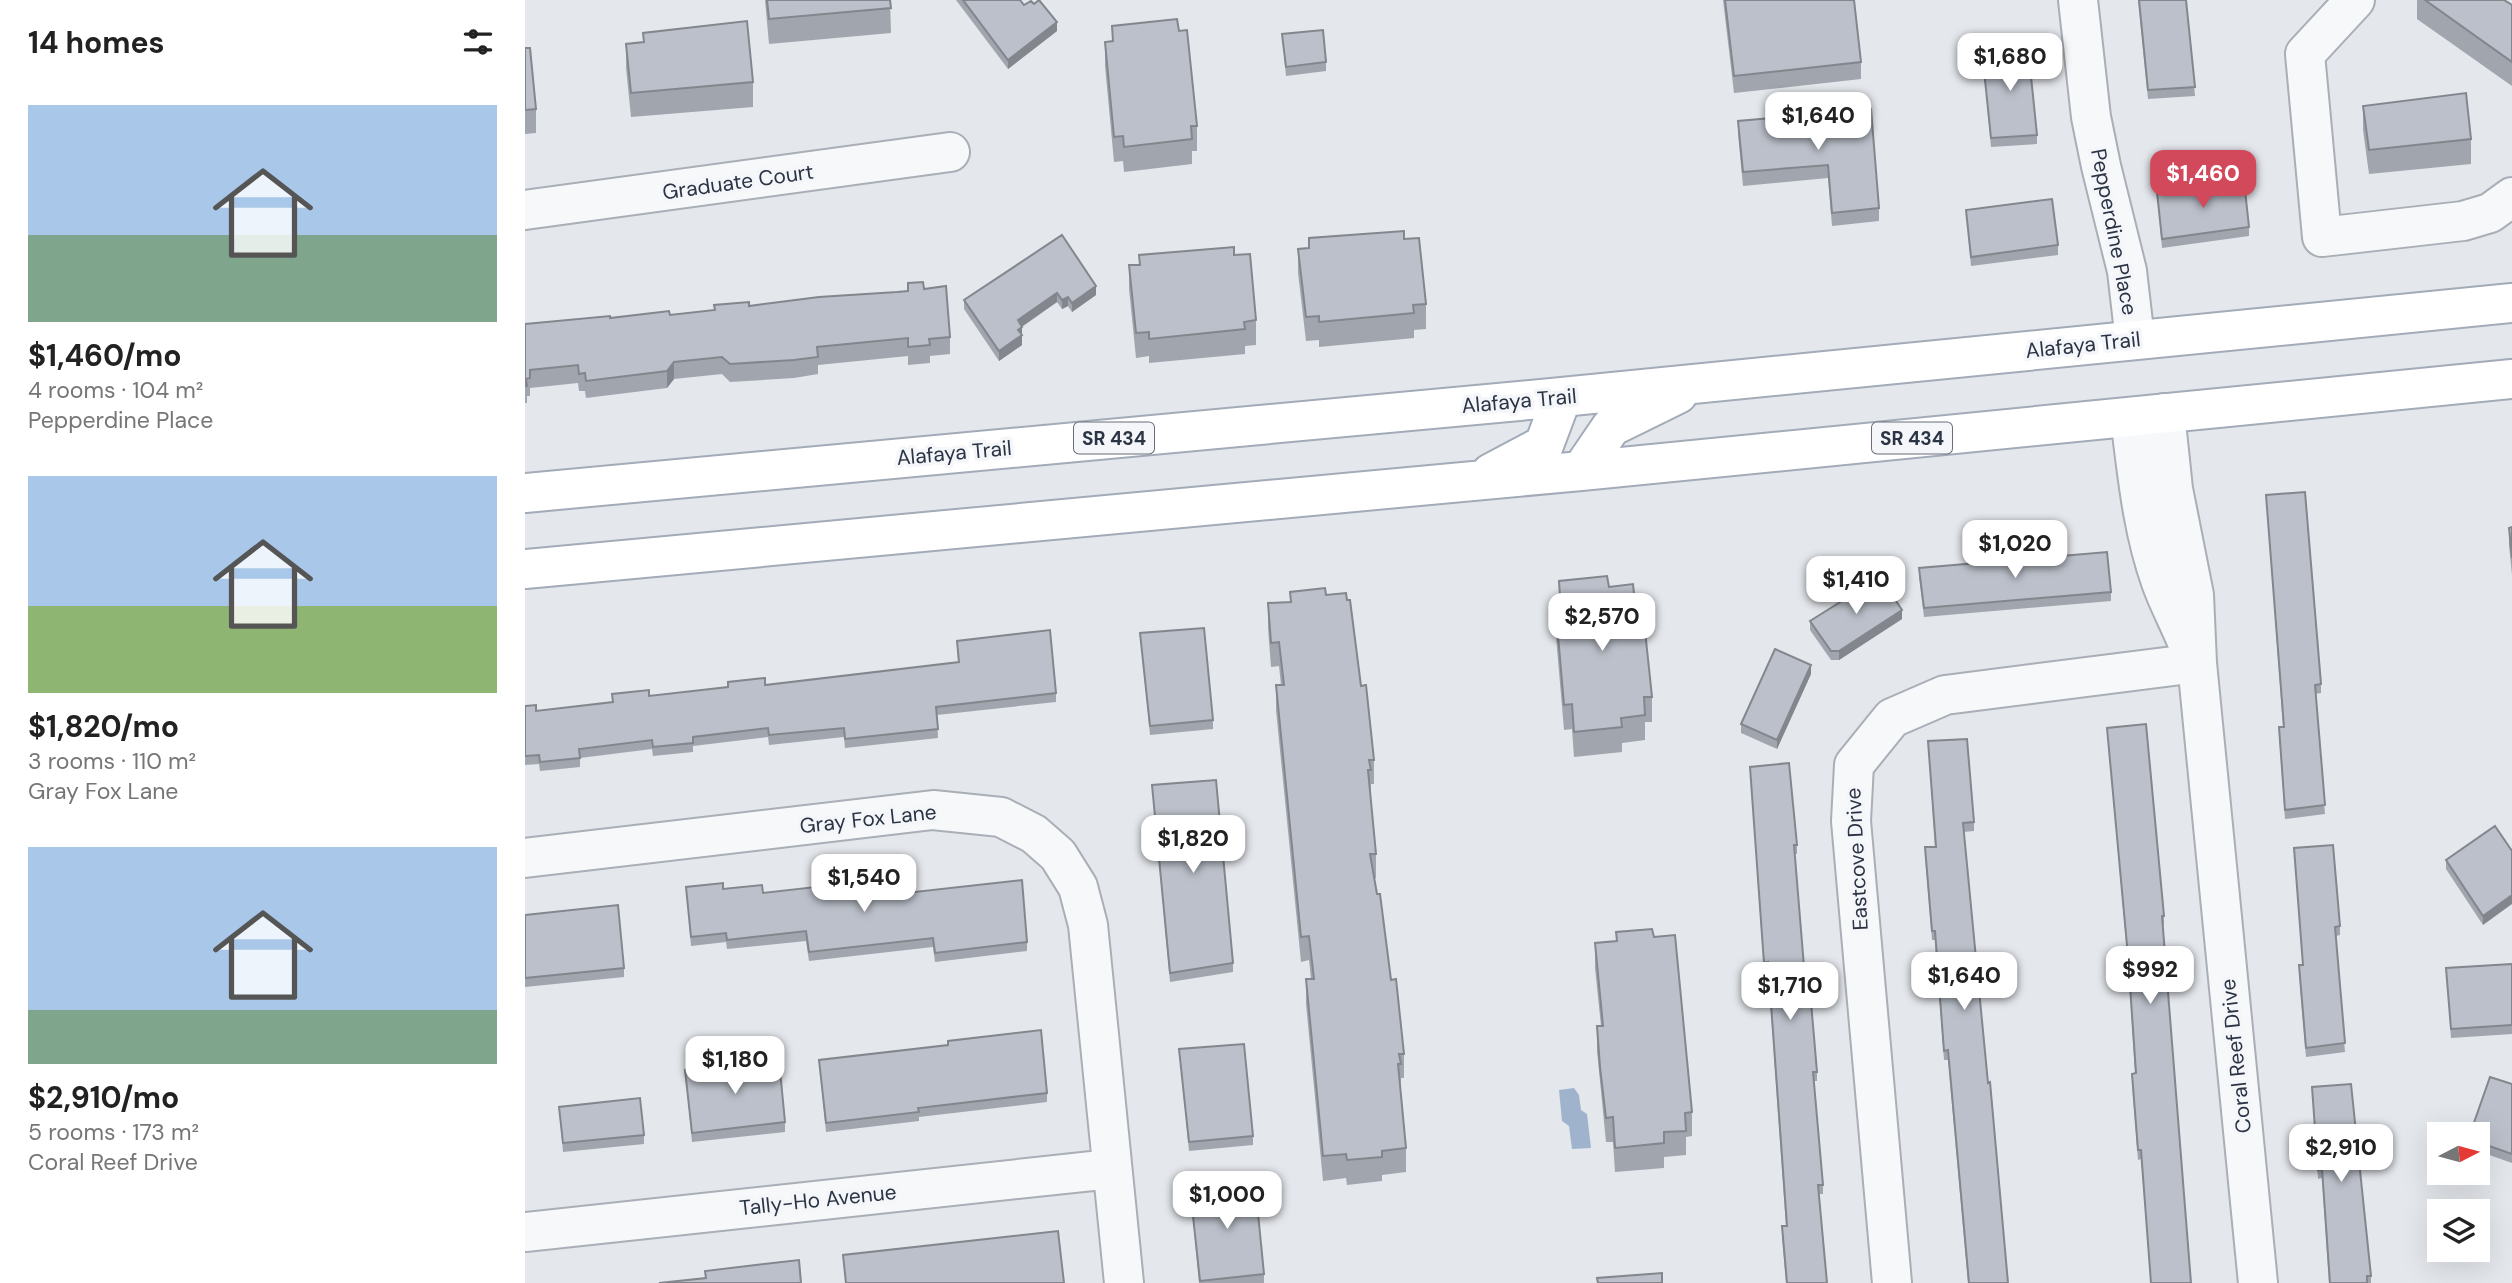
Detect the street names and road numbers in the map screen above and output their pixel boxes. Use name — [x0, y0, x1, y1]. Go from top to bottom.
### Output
street label: Pepperdine Place — [2084, 146, 2144, 318]
street label: Graduate Court — [661, 158, 815, 206]
street label: Alafaya Trail — [2024, 325, 2142, 365]
street label: Alafaya Trail — [1460, 382, 1578, 420]
road number: SR 434 — [1074, 422, 1154, 453]
road number: SR 434 — [1872, 422, 1952, 453]
street label: Alafaya Trail — [895, 434, 1013, 472]
street label: Eastcove Drive — [1839, 787, 1875, 931]
street label: Gray Fox Lane — [798, 798, 938, 840]
street label: Coral Reef Drive — [2214, 977, 2258, 1135]
street label: Tally-Ho Avenue — [738, 1178, 898, 1222]

